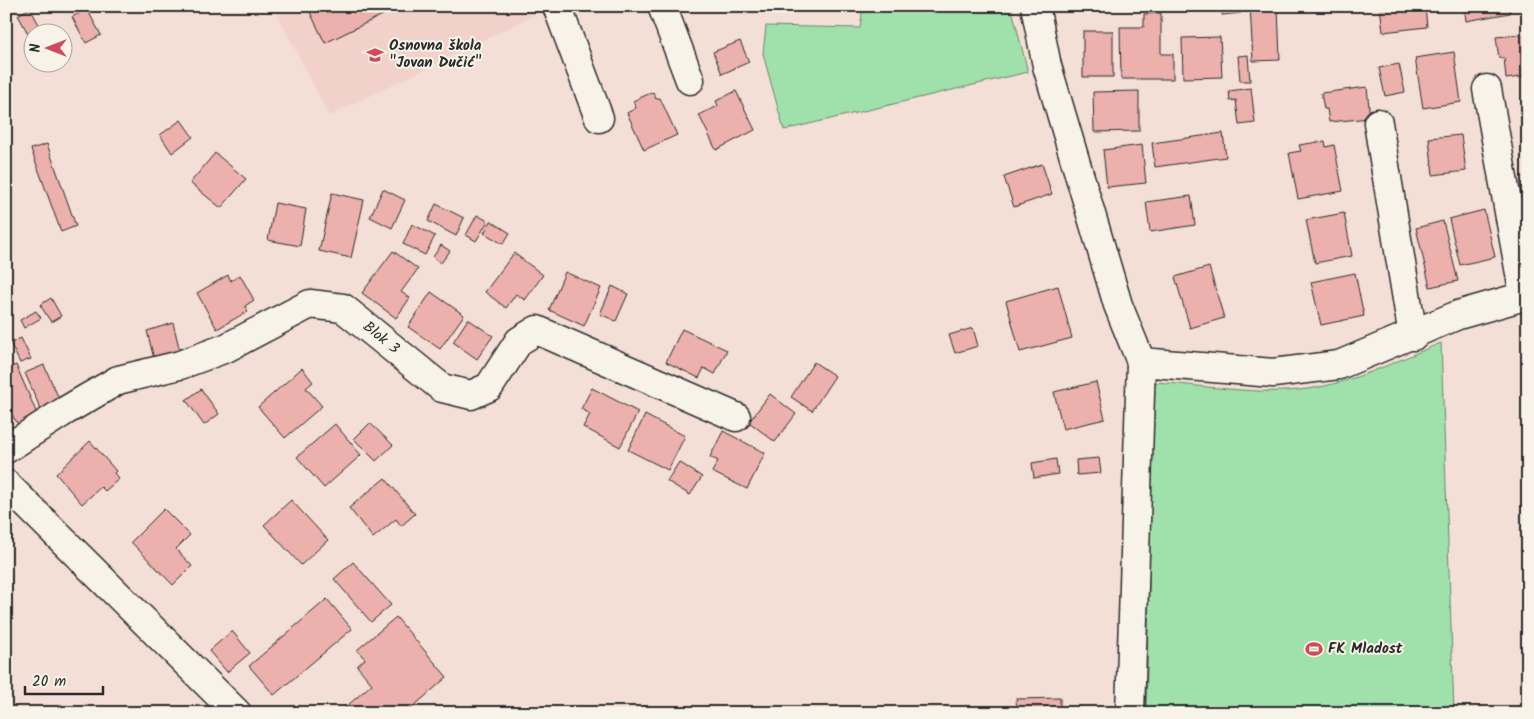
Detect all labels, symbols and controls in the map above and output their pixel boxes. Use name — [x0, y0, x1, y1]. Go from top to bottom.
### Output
north arrow — [22, 22, 72, 72]
place label: Osnovna škola "Jovan Dučić" — [389, 34, 482, 75]
text: N — [25, 43, 47, 52]
school or university icon: Osnovna škola "Jovan Dučić" — [365, 45, 385, 65]
street label: Blok 3 — [357, 316, 405, 361]
place label: FK Mladost — [1328, 637, 1403, 661]
sports icon: FK Mladost — [1304, 639, 1324, 659]
scale bar — [25, 664, 102, 696]
text: 20 m — [32, 670, 66, 694]

